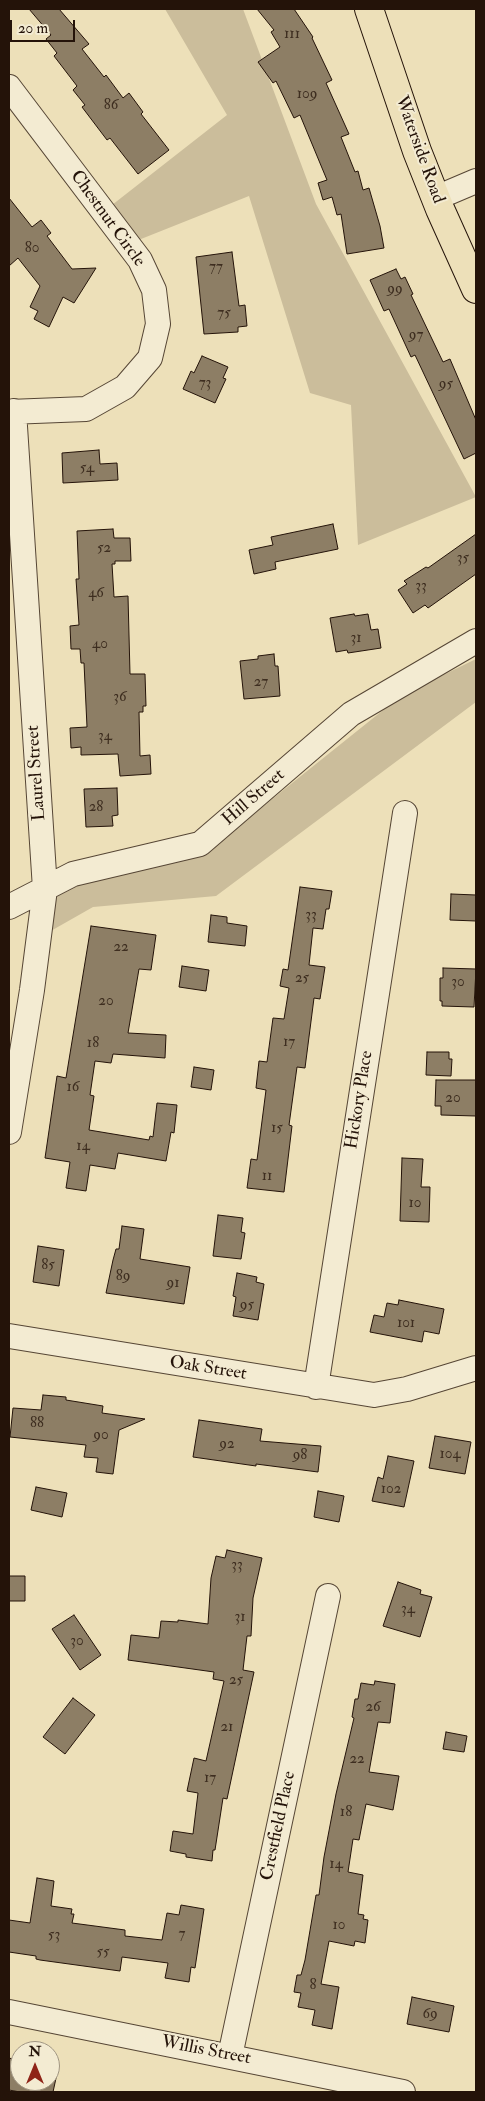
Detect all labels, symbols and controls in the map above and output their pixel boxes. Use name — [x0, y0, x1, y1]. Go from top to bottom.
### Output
scale bar — [12, 10, 78, 42]
text: 20 m — [18, 19, 48, 38]
house number: 111 — [284, 26, 300, 44]
house number: 109 — [297, 86, 317, 104]
street label: Waterside Road — [390, 93, 448, 207]
house number: 86 — [104, 97, 118, 115]
street label: Chestnut Circle — [65, 167, 149, 271]
house number: 80 — [25, 240, 39, 258]
house number: 77 — [209, 259, 223, 277]
house number: 99 — [387, 281, 403, 299]
house number: 75 — [217, 305, 231, 323]
house number: 97 — [409, 327, 423, 345]
house number: 73 — [199, 375, 211, 393]
house number: 95 — [439, 376, 453, 394]
house number: 54 — [80, 460, 94, 478]
house number: 52 — [97, 540, 111, 558]
house number: 35 — [457, 550, 469, 568]
house number: 33 — [415, 578, 427, 596]
house number: 46 — [88, 585, 104, 603]
house number: 31 — [350, 630, 362, 648]
house number: 40 — [92, 636, 108, 654]
house number: 27 — [254, 674, 268, 692]
house number: 36 — [113, 689, 127, 707]
street label: Laurel Street — [23, 725, 51, 821]
house number: 34 — [98, 728, 112, 746]
street label: Hill Street — [218, 765, 290, 831]
house number: 28 — [89, 799, 103, 817]
house number: 33 — [305, 907, 317, 925]
house number: 22 — [113, 939, 129, 957]
house number: 25 — [295, 970, 309, 988]
house number: 30 — [451, 974, 465, 992]
house number: 20 — [98, 993, 114, 1011]
house number: 17 — [283, 1034, 295, 1052]
house number: 18 — [87, 1035, 99, 1053]
street label: Hickory Place — [342, 1049, 378, 1151]
house number: 16 — [67, 1079, 79, 1097]
house number: 20 — [445, 1090, 461, 1108]
house number: 15 — [271, 1120, 283, 1138]
house number: 14 — [76, 1138, 90, 1156]
house number: 11 — [262, 1168, 272, 1186]
house number: 10 — [409, 1195, 421, 1213]
house number: 85 — [41, 1257, 55, 1275]
house number: 89 — [116, 1268, 130, 1286]
house number: 91 — [167, 1275, 179, 1293]
house number: 95 — [240, 1297, 254, 1315]
house number: 101 — [397, 1315, 415, 1333]
street label: Oak Street — [168, 1352, 248, 1386]
house number: 88 — [30, 1415, 44, 1433]
house number: 90 — [93, 1427, 109, 1445]
house number: 92 — [219, 1436, 235, 1454]
house number: 104 — [440, 1446, 460, 1464]
house number: 98 — [293, 1447, 307, 1465]
house number: 102 — [381, 1481, 401, 1499]
house number: 33 — [231, 1557, 243, 1575]
house number: 34 — [401, 1601, 415, 1619]
house number: 31 — [234, 1609, 246, 1627]
house number: 30 — [70, 1633, 84, 1651]
house number: 25 — [229, 1672, 243, 1690]
house number: 26 — [365, 1699, 381, 1717]
house number: 21 — [221, 1719, 233, 1737]
house number: 22 — [349, 1751, 365, 1769]
street label: Crestfield Place — [257, 1769, 301, 1883]
house number: 17 — [204, 1770, 216, 1788]
house number: 18 — [340, 1804, 352, 1822]
house number: 14 — [329, 1856, 343, 1874]
house number: 10 — [333, 1917, 345, 1935]
house number: 7 — [179, 1926, 185, 1944]
house number: 53 — [48, 1927, 60, 1945]
house number: 55 — [96, 1944, 110, 1962]
house number: 8 — [309, 1977, 317, 1995]
house number: 69 — [422, 2006, 438, 2024]
street label: Willis Street — [160, 2032, 252, 2070]
north arrow — [10, 2041, 60, 2091]
text: N — [29, 2043, 41, 2060]

